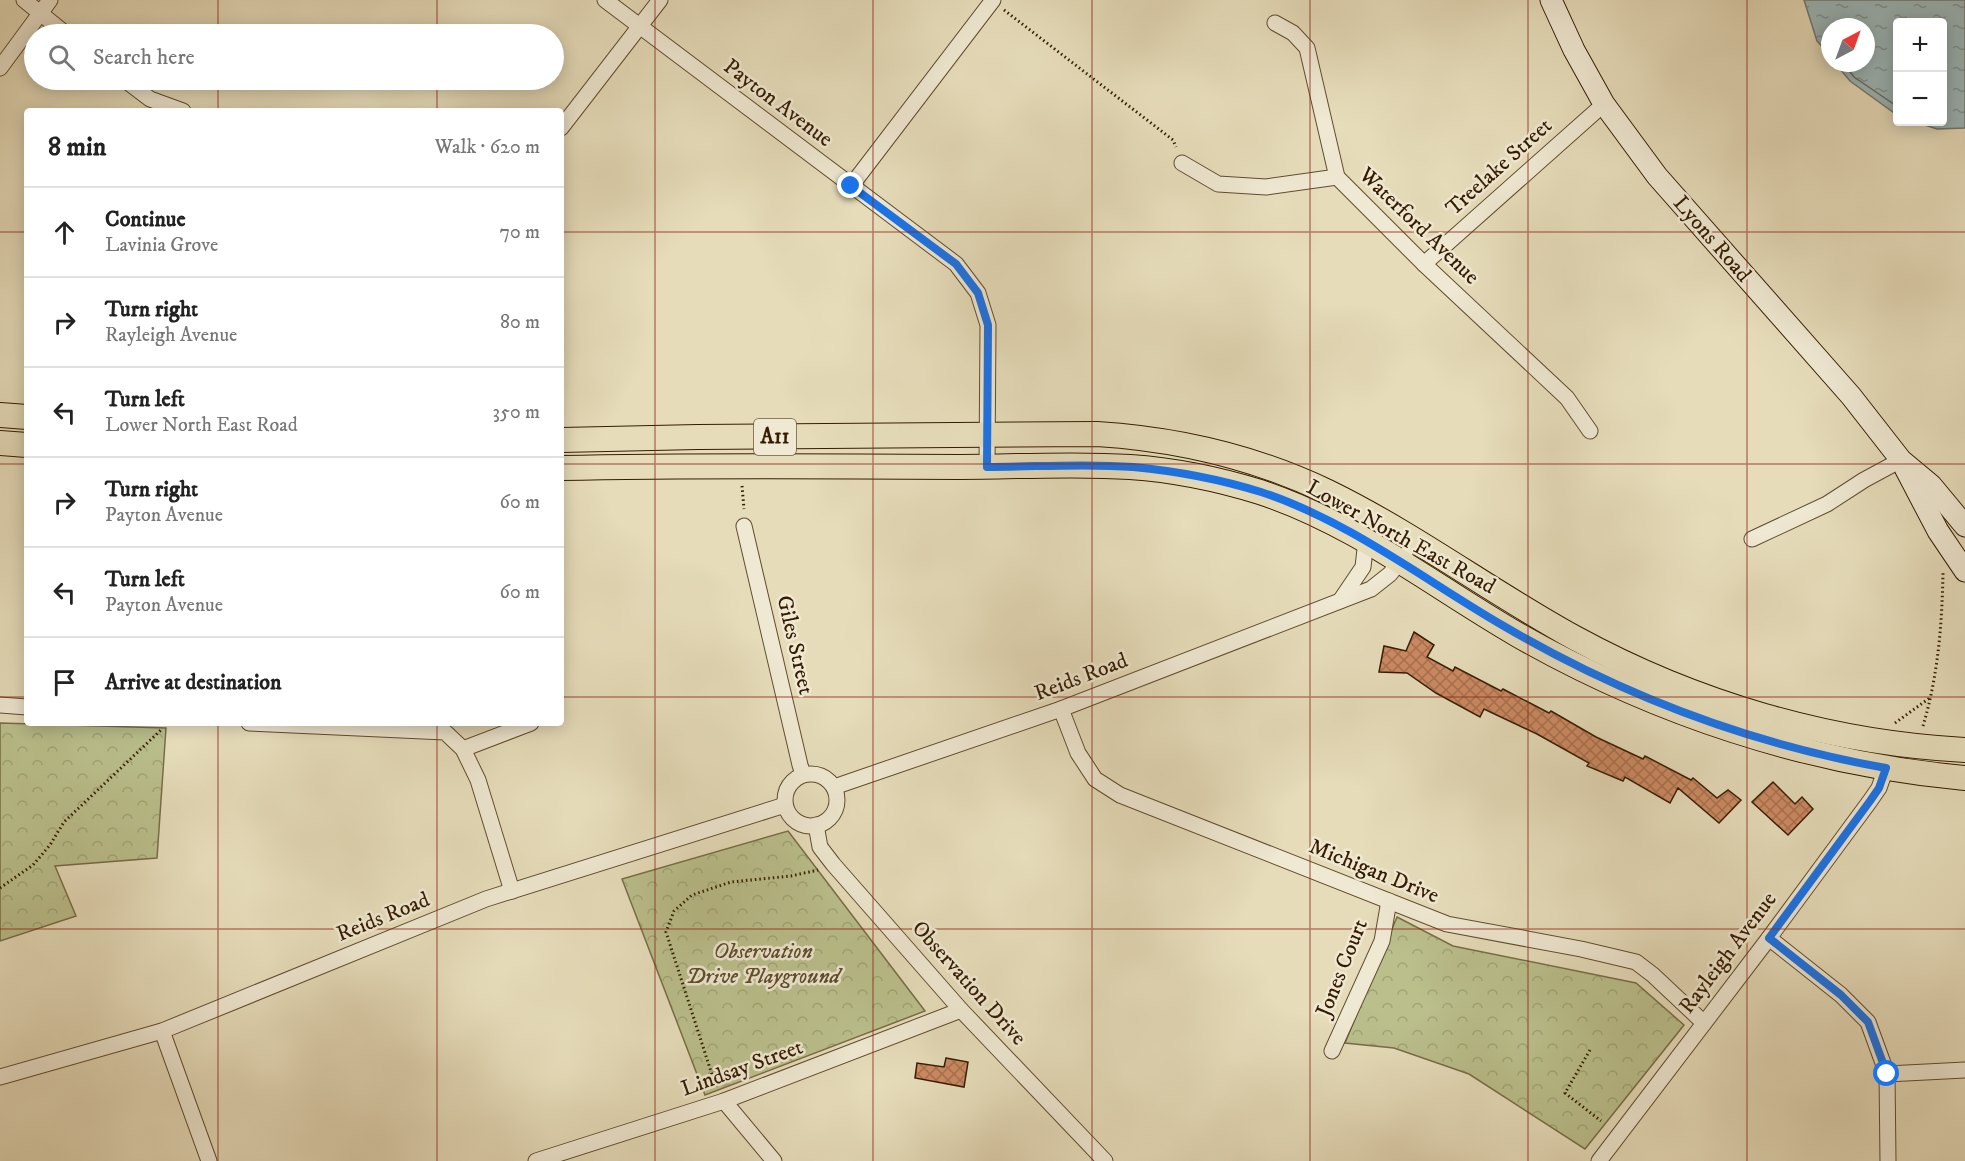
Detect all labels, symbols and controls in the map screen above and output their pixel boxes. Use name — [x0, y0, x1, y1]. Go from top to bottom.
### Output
north arrow — [1821, 18, 1875, 72]
map controls — [1893, 18, 1947, 126]
button: + — [1893, 18, 1947, 72]
search box — [24, 24, 564, 90]
icon: search — [45, 41, 78, 74]
text: Search here — [93, 44, 195, 71]
street label: Payton Avenue — [718, 53, 838, 153]
button: − — [1893, 72, 1947, 126]
street label: Treelake Street — [1440, 112, 1558, 222]
text: 8 min — [48, 131, 106, 164]
text: Walk · 620 m — [435, 135, 540, 160]
street label: Waterford Avenue — [1352, 161, 1485, 290]
route end — [837, 172, 863, 198]
street label: Lyons Road — [1667, 190, 1757, 288]
text: Continue — [105, 206, 186, 233]
icon: ahead — [48, 216, 81, 249]
text: 70 m — [499, 220, 540, 245]
text: Lavinia Grove — [105, 233, 218, 258]
text: Turn right — [105, 296, 198, 323]
icon: right — [48, 306, 81, 339]
text: 80 m — [500, 310, 540, 335]
text: Rayleigh Avenue — [105, 323, 237, 348]
text: Turn left — [105, 386, 185, 413]
icon: left — [48, 396, 81, 429]
text: 350 m — [493, 400, 540, 425]
text: Lower North East Road — [105, 413, 298, 438]
road number: A11 — [754, 419, 796, 455]
street label: Lower North East Road — [1302, 474, 1500, 600]
text: Turn right — [105, 476, 198, 503]
icon: right — [48, 486, 81, 519]
text: 60 m — [500, 490, 540, 515]
text: Payton Avenue — [105, 503, 223, 528]
text: Turn left — [105, 566, 185, 593]
icon: left — [48, 576, 81, 609]
text: 60 m — [500, 580, 540, 605]
text: Payton Avenue — [105, 593, 223, 618]
street label: Giles Street — [771, 593, 819, 697]
street label: Reids Road — [1030, 647, 1132, 707]
icon: arrive — [48, 666, 81, 699]
text: Arrive at destination — [105, 669, 282, 696]
street label: Michigan Drive — [1305, 833, 1443, 909]
street label: Reids Road — [333, 886, 433, 948]
street label: Rayleigh Avenue — [1673, 887, 1783, 1019]
street label: Observation Drive — [906, 915, 1032, 1051]
street label: Jones Court — [1309, 915, 1374, 1023]
park label: Observation Drive Playground — [686, 938, 844, 990]
street label: Lindsay Street — [677, 1033, 807, 1103]
route start — [1873, 1060, 1899, 1086]

